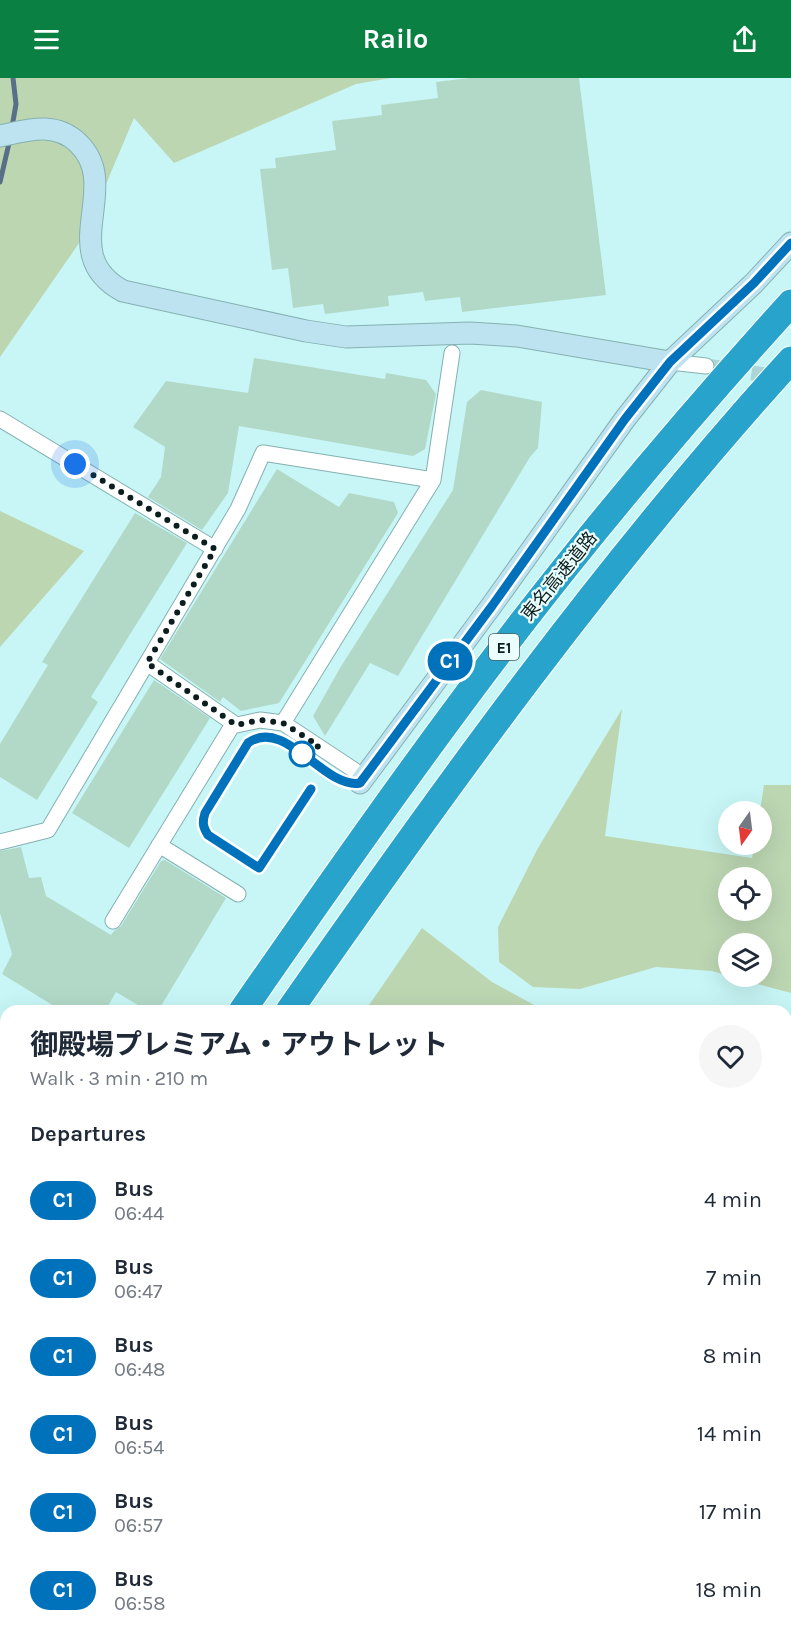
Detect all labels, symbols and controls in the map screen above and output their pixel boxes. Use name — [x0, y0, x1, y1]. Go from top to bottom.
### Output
icon: menu — [30, 23, 63, 56]
text: Railo — [363, 23, 428, 55]
icon: share — [728, 23, 761, 56]
your location — [60, 449, 90, 479]
street label: 東名高速道路 — [516, 527, 602, 625]
road number: E1 — [489, 634, 519, 660]
line badge: C1 — [423, 642, 477, 680]
text: C1 — [440, 649, 460, 673]
unlabelled marker — [289, 741, 315, 767]
north arrow — [718, 801, 772, 855]
map controls — [718, 801, 772, 987]
button: locate — [718, 867, 772, 921]
button: layers — [718, 933, 772, 987]
button: heart — [699, 1025, 762, 1088]
text: 御殿場プレミアム・アウトレット — [30, 1028, 448, 1061]
text: Walk · 3 min · 210 m — [30, 1067, 208, 1090]
text: Departures — [30, 1121, 146, 1147]
text: Bus — [114, 1176, 154, 1202]
text: 4 min — [704, 1187, 762, 1213]
text: C1 — [53, 1188, 73, 1212]
text: 06:44 — [114, 1202, 164, 1225]
text: Bus — [114, 1254, 154, 1280]
text: 7 min — [706, 1265, 762, 1291]
text: C1 — [53, 1266, 73, 1290]
text: 06:47 — [114, 1280, 163, 1303]
text: Bus — [114, 1332, 154, 1358]
text: 8 min — [703, 1343, 762, 1369]
text: C1 — [53, 1344, 73, 1368]
text: 06:48 — [114, 1358, 165, 1381]
text: Bus — [114, 1410, 154, 1436]
text: 14 min — [697, 1421, 762, 1447]
text: C1 — [53, 1422, 73, 1446]
text: 06:54 — [114, 1436, 164, 1459]
text: Bus — [114, 1488, 154, 1514]
text: 17 min — [699, 1499, 762, 1525]
text: C1 — [53, 1500, 73, 1524]
text: 06:57 — [114, 1514, 163, 1537]
text: Bus — [114, 1566, 154, 1592]
text: 18 min — [696, 1577, 762, 1603]
text: C1 — [53, 1578, 73, 1602]
text: 06:58 — [114, 1592, 166, 1615]

